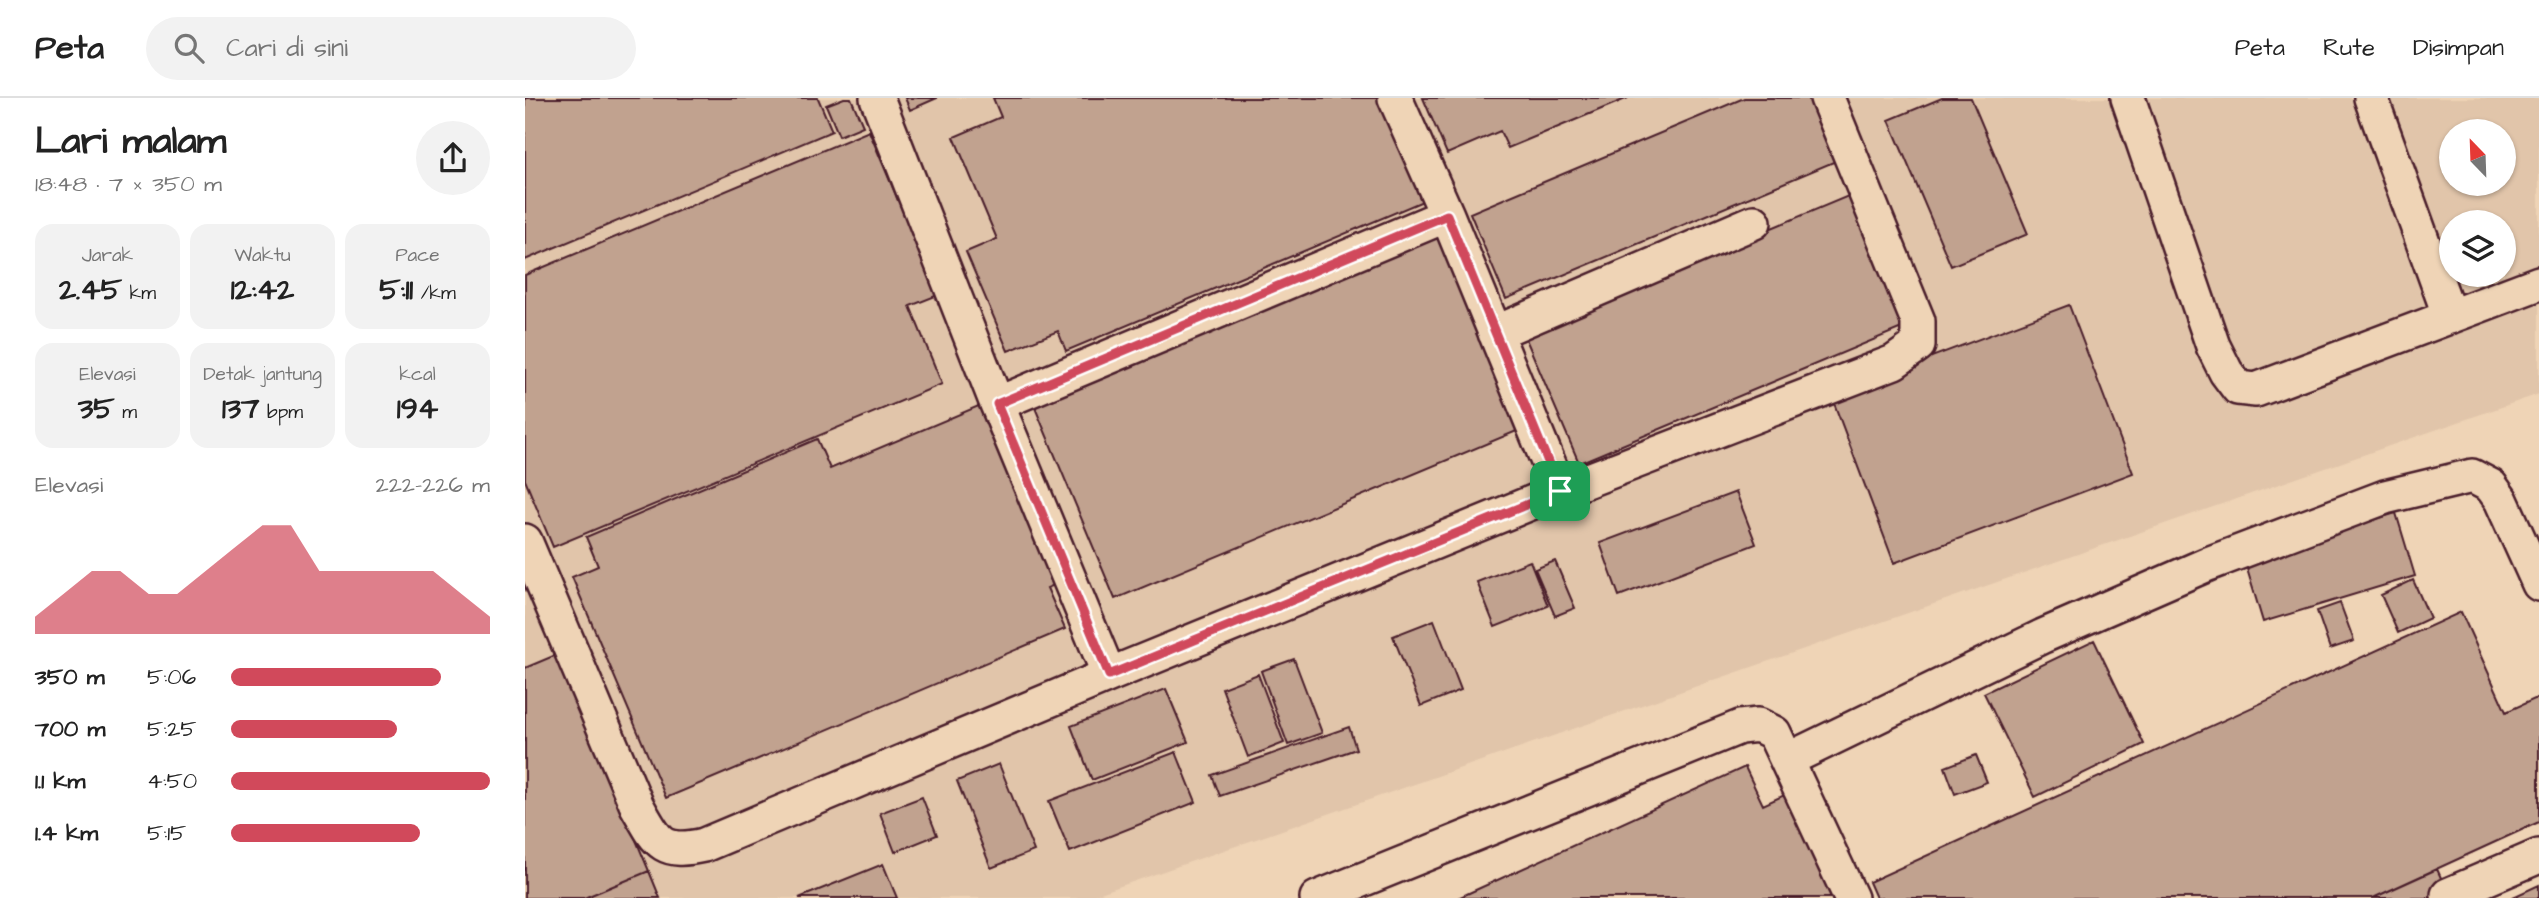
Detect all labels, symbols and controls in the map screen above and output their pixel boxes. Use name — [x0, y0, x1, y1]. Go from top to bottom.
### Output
search box — [146, 17, 636, 80]
text: Peta — [35, 25, 104, 71]
icon: search — [170, 29, 208, 67]
text: Cari di sini — [226, 30, 348, 66]
text: Peta — [2235, 31, 2285, 65]
text: Rute — [2323, 31, 2375, 65]
text: Disimpan — [2413, 31, 2504, 65]
text: Lari malam — [35, 116, 226, 168]
north arrow — [2439, 119, 2517, 196]
map controls — [2439, 119, 2516, 287]
button: share — [416, 121, 490, 195]
text: 18:48 · 7 × 350 m — [35, 168, 222, 200]
button: layers — [2439, 210, 2516, 287]
text: Jarak — [82, 242, 133, 269]
text: Waktu — [234, 242, 291, 269]
text: Pace — [395, 242, 440, 269]
text: 2.45 — [59, 269, 122, 311]
text: 12:42 — [231, 269, 294, 311]
text: 5:11 — [379, 269, 413, 311]
text: km — [122, 280, 156, 307]
text: /km — [413, 280, 456, 307]
text: Elevasi — [79, 361, 136, 388]
text: Detak jantung — [203, 361, 322, 388]
text: kcal — [399, 361, 436, 388]
text: 35 — [78, 388, 115, 430]
text: 137 — [222, 388, 259, 430]
text: 194 — [397, 388, 438, 430]
text: m — [115, 399, 137, 426]
text: bpm — [259, 399, 303, 426]
pin — [1530, 461, 1590, 521]
text: Elevasi — [35, 469, 103, 501]
text: 222–226 m — [376, 469, 490, 501]
icon: arrive — [1541, 472, 1579, 510]
text: 350 m — [35, 661, 105, 693]
text: 5:06 — [147, 661, 196, 693]
text: 700 m — [35, 713, 105, 745]
text: 5:25 — [147, 713, 197, 745]
text: 1.1 km — [35, 765, 85, 797]
text: 4:50 — [147, 765, 197, 797]
text: 1.4 km — [35, 817, 98, 849]
text: 5:15 — [147, 817, 186, 849]

